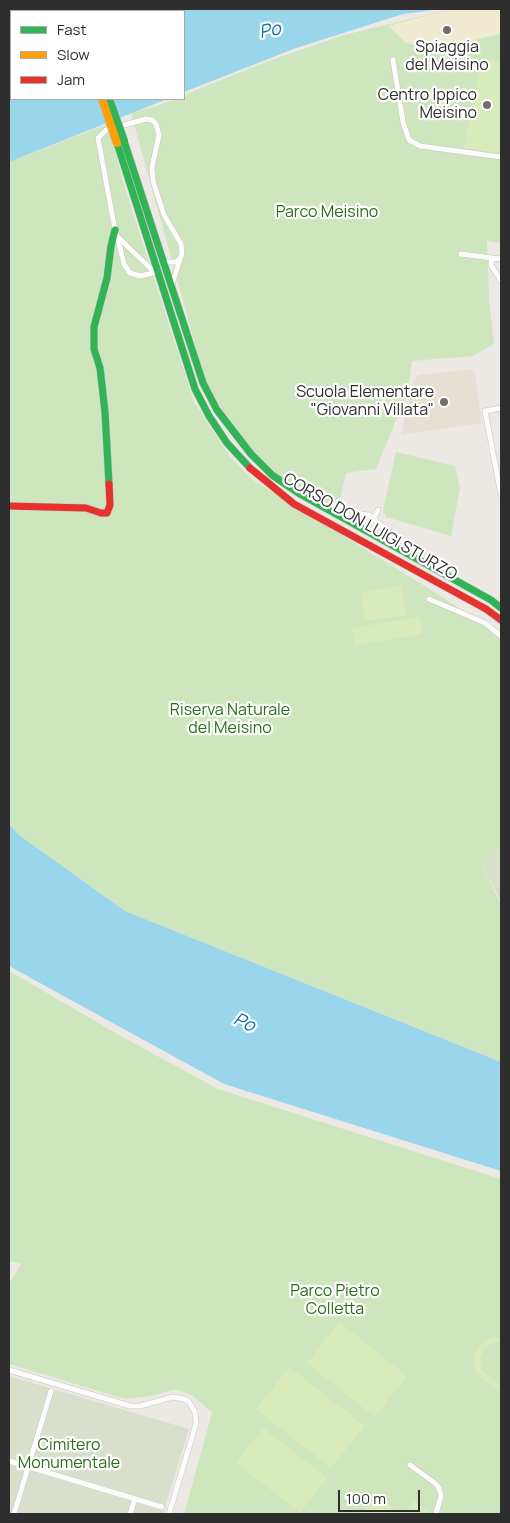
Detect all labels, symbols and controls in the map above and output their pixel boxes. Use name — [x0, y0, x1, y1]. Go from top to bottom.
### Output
legend — [10, 10, 185, 100]
water label: Po — [257, 18, 283, 44]
text: Fast — [57, 19, 86, 40]
marker: Spiaggia del Meisino — [441, 24, 453, 36]
place label: Spiaggia del Meisino — [405, 38, 489, 76]
text: Slow — [57, 44, 90, 65]
text: Jam — [57, 69, 85, 90]
place label: Centro Ippico Meisino — [378, 86, 477, 124]
marker: Centro Ippico Meisino — [481, 99, 493, 111]
park label: Parco Meisino — [276, 203, 378, 223]
place label: Scuola Elementare "Giovanni Villata" — [296, 383, 434, 421]
marker: Scuola Elementare "Giovanni Villata" — [438, 396, 450, 408]
street label: CORSO DON LUIGI STURZO — [280, 469, 460, 585]
park label: Riserva Naturale del Meisino — [170, 701, 290, 739]
water label: Po — [230, 1009, 258, 1037]
park label: Parco Pietro Colletta — [290, 1282, 380, 1320]
park label: Cimitero Monumentale — [18, 1436, 120, 1474]
scale bar — [340, 1480, 422, 1512]
text: 100 m — [346, 1488, 386, 1509]

